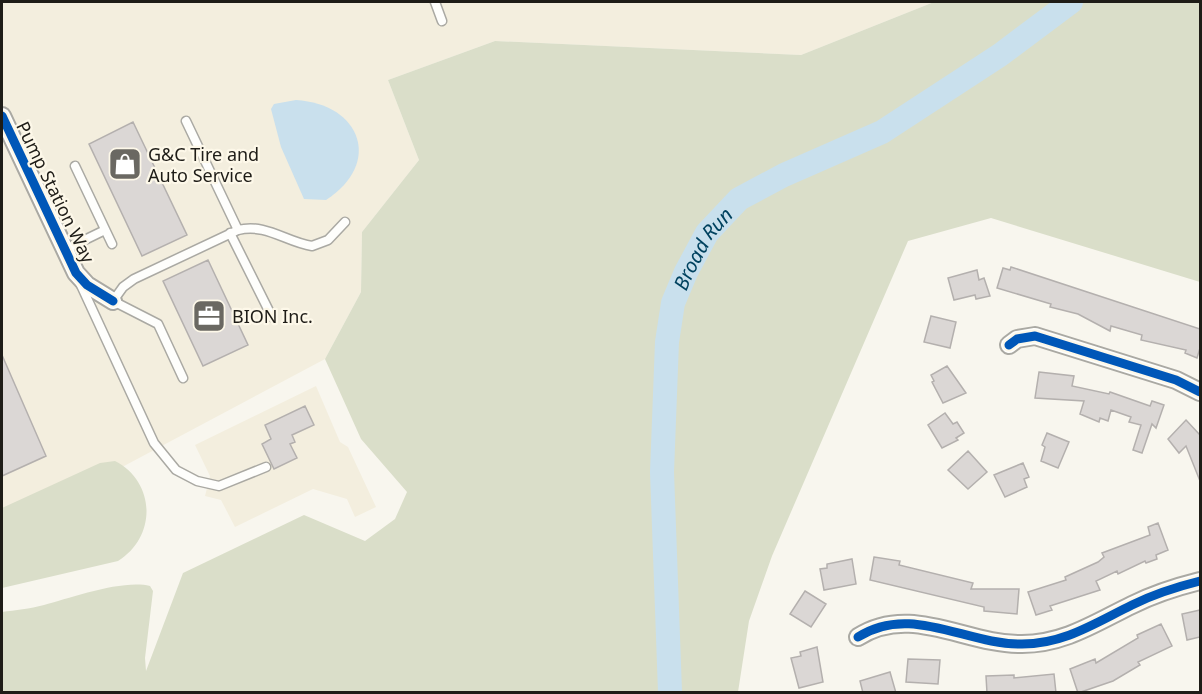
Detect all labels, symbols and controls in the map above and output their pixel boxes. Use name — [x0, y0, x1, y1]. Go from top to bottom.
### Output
street label: Pump Station Way — [11, 117, 101, 267]
place label: G&C Tire and Auto Service — [148, 142, 259, 187]
shop icon: G&C Tire and Auto Service — [107, 146, 143, 182]
water label: Broad Run — [667, 201, 738, 294]
office icon: BION Inc. — [191, 298, 227, 334]
place label: BION Inc. — [232, 304, 313, 328]

